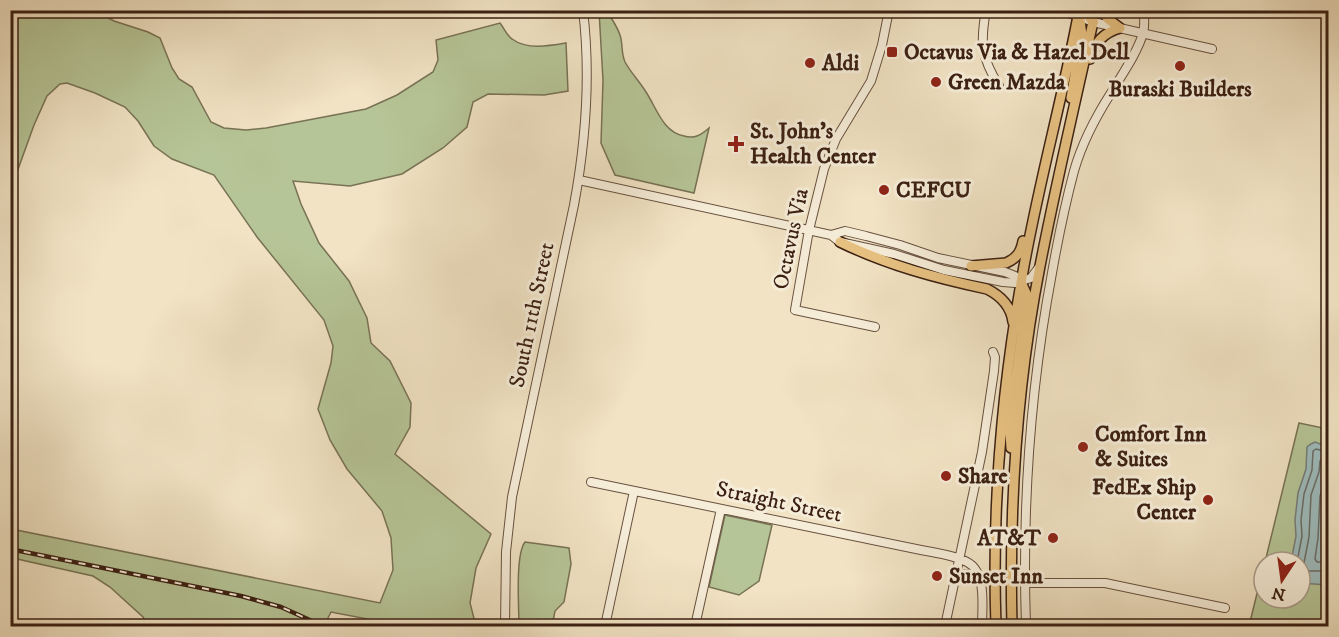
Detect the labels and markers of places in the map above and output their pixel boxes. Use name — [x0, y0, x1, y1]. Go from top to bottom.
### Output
place label: Octavus Via & Hazel Dell — [904, 39, 1130, 66]
marker: Octavus Via & Hazel Dell — [885, 45, 899, 59]
place label: Aldi — [821, 50, 860, 77]
marker: Aldi — [803, 56, 817, 70]
marker: Buraski Builders — [1173, 59, 1187, 73]
place label: Green Mazda — [948, 69, 1066, 96]
marker: Green Mazda — [929, 75, 943, 89]
place label: Buraski Builders — [1108, 76, 1252, 103]
place label: St. John's Health Center — [750, 118, 877, 170]
marker: St. John's Health Center — [727, 135, 745, 153]
place label: CEFCU — [896, 177, 971, 204]
marker: CEFCU — [877, 183, 891, 197]
place label: Comfort Inn & Suites — [1095, 421, 1207, 473]
marker: Comfort Inn & Suites — [1076, 440, 1090, 454]
place label: Share — [958, 463, 1008, 490]
marker: Share — [939, 469, 953, 483]
place label: FedEx Ship Center — [1092, 474, 1197, 526]
marker: FedEx Ship Center — [1201, 493, 1215, 507]
place label: AT&T — [976, 525, 1041, 552]
marker: AT&T — [1046, 531, 1060, 545]
place label: Sunset Inn — [949, 563, 1043, 590]
marker: Sunset Inn — [930, 569, 944, 583]

